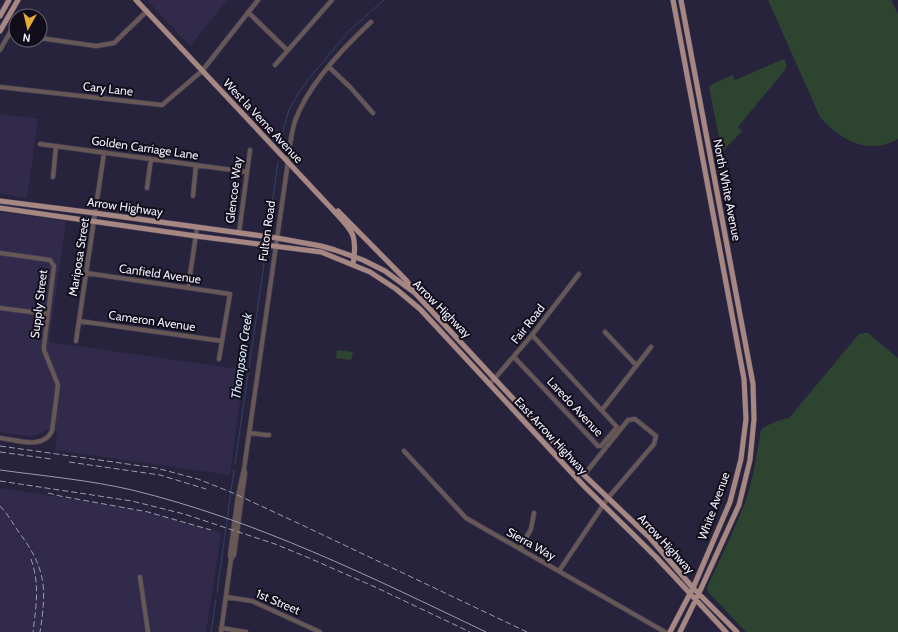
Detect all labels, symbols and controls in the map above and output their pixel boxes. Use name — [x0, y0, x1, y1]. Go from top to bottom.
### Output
north arrow — [8, 8, 48, 48]
text: N — [22, 30, 31, 45]
street label: West la Verne Avenue — [220, 75, 306, 166]
street label: Cary Lane — [82, 78, 134, 99]
street label: Golden Carriage Lane — [91, 133, 200, 162]
street label: North White Avenue — [710, 138, 745, 242]
street label: Glencoe Way — [222, 156, 245, 224]
street label: Arrow Highway — [86, 194, 164, 219]
street label: Fulton Road — [255, 200, 278, 262]
street label: Mariposa Street — [65, 217, 92, 297]
street label: Canfield Avenue — [118, 260, 202, 287]
street label: Supply Street — [27, 269, 50, 339]
street label: Arrow Highway — [410, 276, 475, 341]
street label: Fair Road — [507, 301, 548, 347]
street label: Cameron Avenue — [108, 307, 196, 334]
water label: Thompson Creek — [227, 311, 255, 400]
street label: Laredo Avenue — [544, 374, 607, 439]
street label: East Arrow Highway — [512, 394, 591, 477]
street label: White Avenue — [694, 470, 733, 542]
street label: Arrow Highway — [635, 511, 698, 577]
street label: Sierra Way — [504, 524, 559, 563]
street label: 1st Street — [254, 586, 303, 618]

